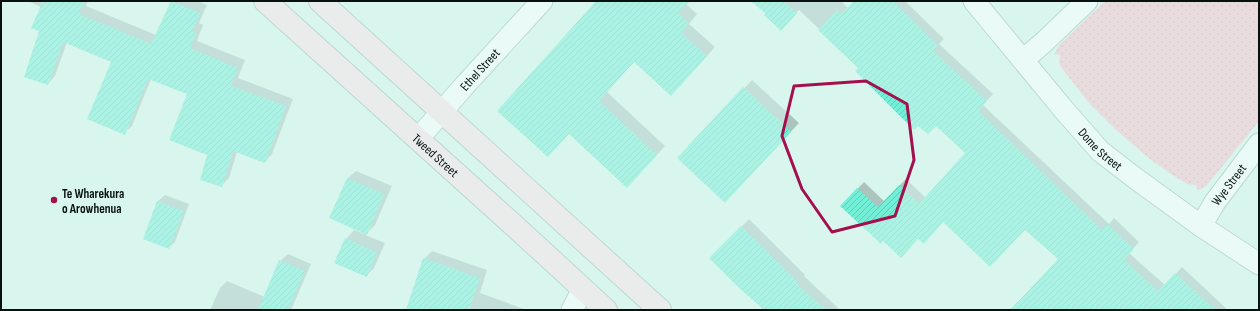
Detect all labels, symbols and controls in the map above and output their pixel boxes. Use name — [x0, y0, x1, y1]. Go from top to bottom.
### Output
street label: Ethel Street — [457, 45, 504, 94]
street label: Dome Street — [1075, 125, 1125, 174]
street label: Tweed Street — [408, 131, 462, 181]
street label: Wye Street — [1208, 161, 1250, 209]
place label: Te Wharekura o Arowhenua — [62, 186, 124, 217]
marker: Te Wharekura o Arowhenua — [49, 195, 59, 205]

